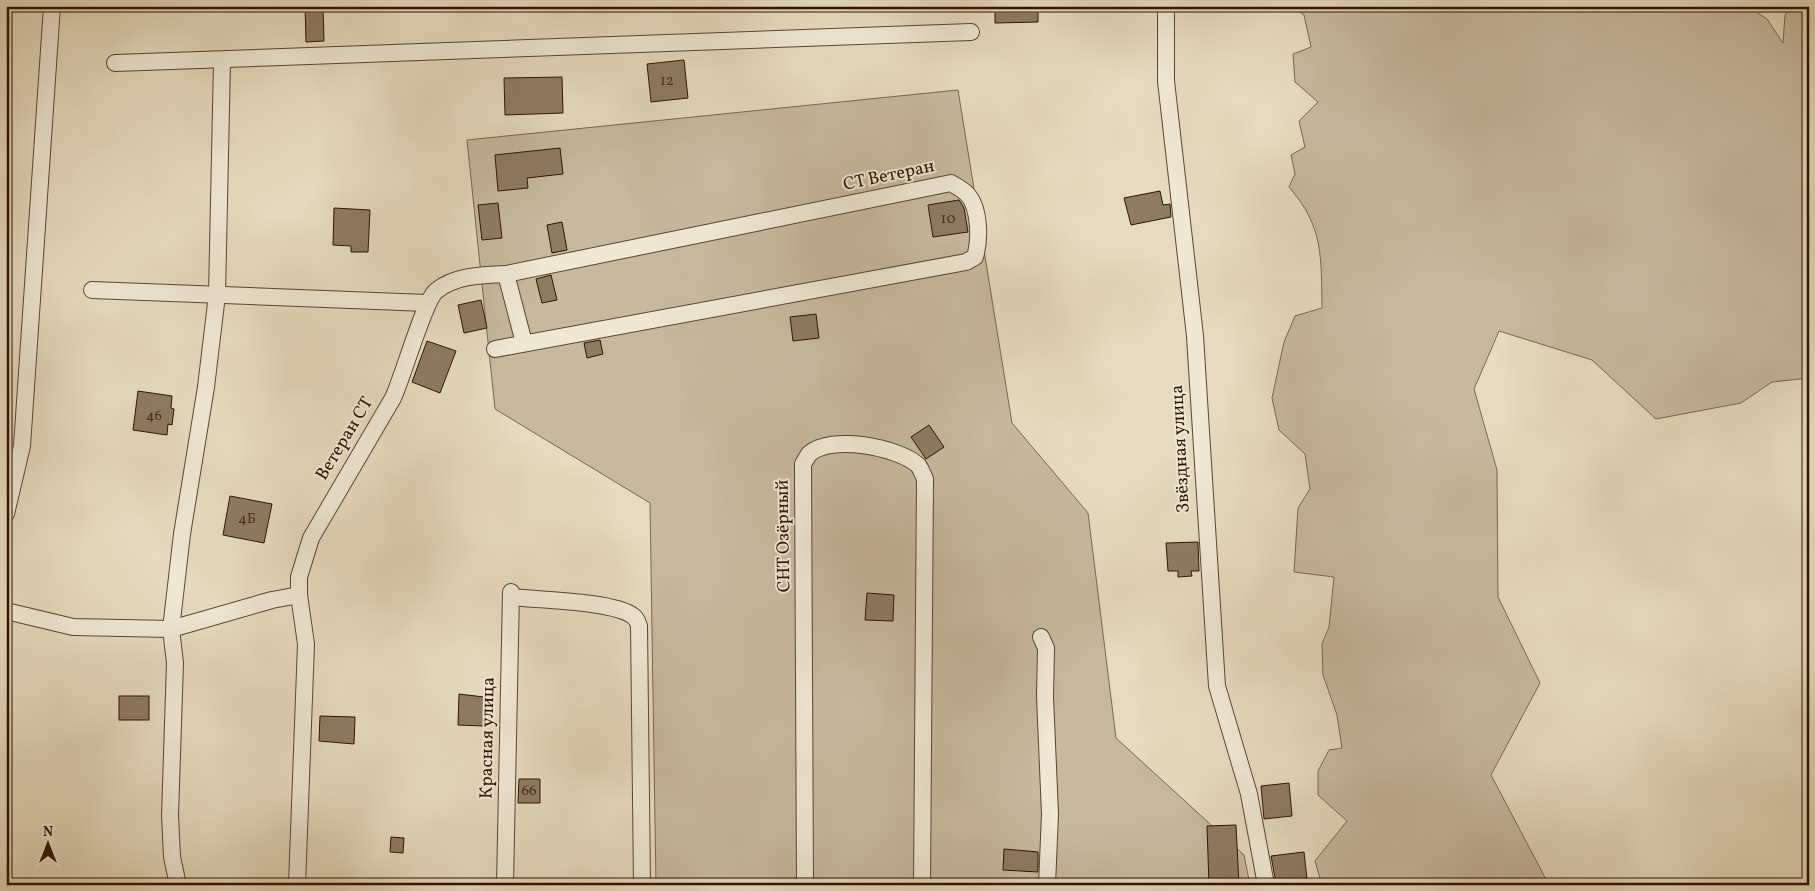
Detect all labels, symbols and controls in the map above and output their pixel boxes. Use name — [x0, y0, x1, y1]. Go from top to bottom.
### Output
house number: 12 — [660, 71, 674, 92]
street label: СТ Ветеран — [841, 154, 937, 198]
house number: 10 — [941, 209, 955, 230]
street label: Звёздная улица — [1165, 384, 1197, 514]
street label: Ветеран СТ — [310, 392, 380, 485]
house number: 46 — [146, 406, 162, 427]
street label: СНТ Озёрный — [771, 479, 797, 593]
house number: 4Б — [238, 509, 256, 530]
street label: Красная улица — [474, 677, 502, 799]
house number: 66 — [521, 781, 537, 802]
north arrow — [22, 818, 72, 868]
text: N — [43, 823, 53, 842]

